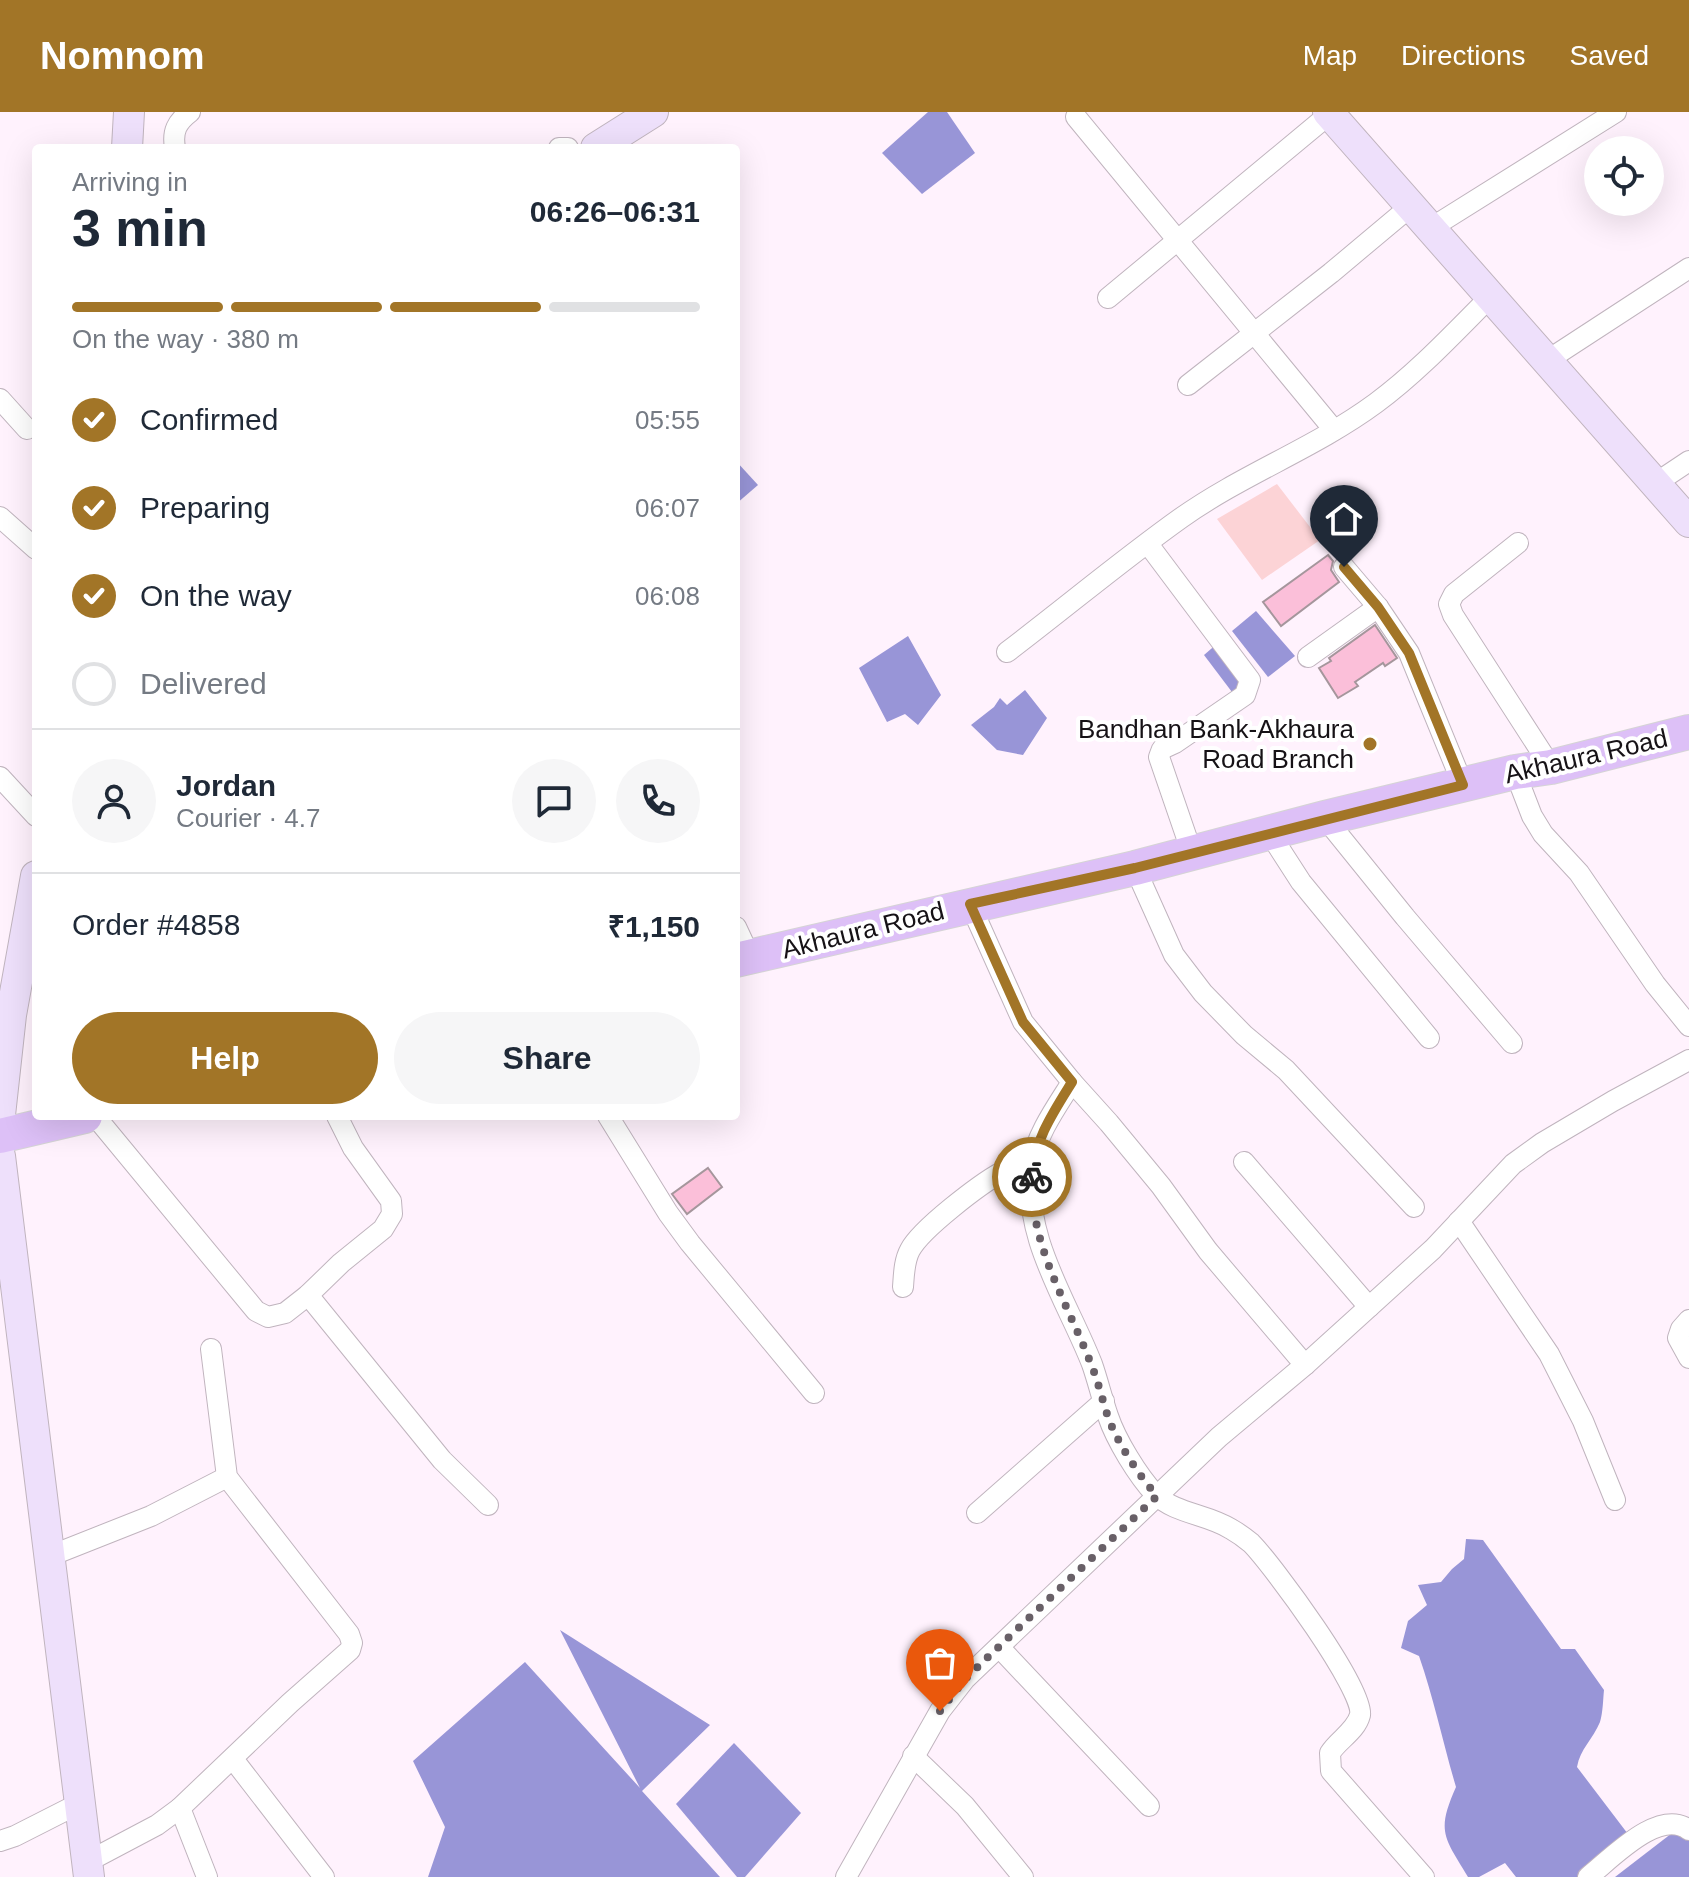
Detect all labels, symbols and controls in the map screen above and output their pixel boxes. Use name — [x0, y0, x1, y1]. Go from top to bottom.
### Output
text: Nomnom — [40, 35, 205, 77]
text: Map — [1303, 40, 1357, 71]
text: Directions — [1401, 40, 1526, 71]
text: Saved — [1570, 40, 1649, 71]
map controls — [1584, 136, 1664, 216]
button: locate — [1584, 136, 1664, 216]
text: Arriving in — [72, 167, 188, 197]
text: 06:26–06:31 — [530, 195, 700, 228]
text: 3 min — [72, 199, 208, 257]
text: On the way · 380 m — [72, 324, 299, 354]
icon: check — [72, 398, 116, 442]
text: Confirmed — [140, 403, 278, 436]
text: 05:55 — [635, 405, 700, 435]
pin — [1310, 485, 1378, 567]
icon: check — [72, 486, 116, 530]
text: Preparing — [140, 491, 270, 524]
text: 06:07 — [635, 493, 700, 523]
icon: home — [1322, 497, 1366, 541]
icon: check — [72, 574, 116, 618]
text: On the way — [140, 579, 292, 612]
text: 06:08 — [635, 581, 700, 611]
text: Delivered — [140, 667, 267, 700]
place label: Bandhan Bank-Akhaura Road Branch — [1078, 714, 1355, 774]
street label: Akhaura Road — [1502, 723, 1670, 789]
marker: Bandhan Bank-Akhaura Road Branch — [1361, 735, 1379, 753]
button: person — [72, 759, 156, 843]
button: chat — [512, 759, 596, 843]
button: phone — [616, 759, 700, 843]
text: Jordan — [176, 769, 276, 802]
text: Courier · 4.7 — [176, 803, 321, 833]
street label: Akhaura Road — [779, 895, 947, 965]
text: Order #4858 — [72, 908, 240, 941]
text: ₹1,150 — [608, 910, 700, 943]
button: Help — [72, 1012, 378, 1104]
button: Share — [394, 1012, 700, 1104]
courier — [992, 1137, 1072, 1217]
icon: bike — [1010, 1155, 1054, 1199]
pin — [906, 1629, 974, 1711]
icon: bag — [918, 1641, 962, 1685]

